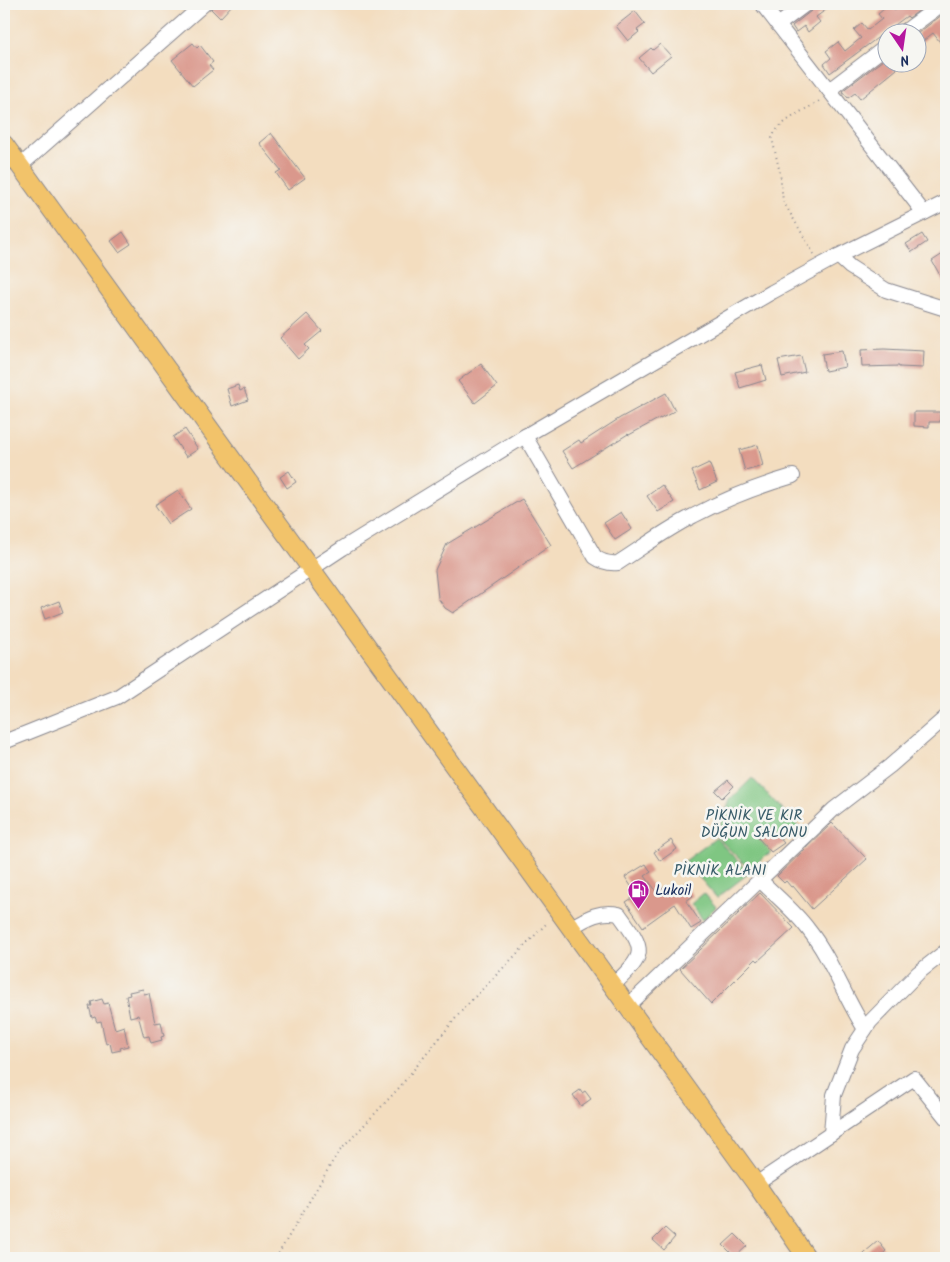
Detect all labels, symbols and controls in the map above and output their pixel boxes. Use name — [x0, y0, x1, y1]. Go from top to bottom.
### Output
north arrow — [878, 22, 928, 72]
text: N — [898, 48, 911, 71]
park label: PİKNİK VE KIR DÜĞUN SALONU — [701, 804, 807, 845]
park label: PİKNİK ALANI — [674, 859, 767, 883]
fuel station icon: Lukoil — [627, 879, 651, 910]
place label: Lukoil — [655, 879, 692, 903]

